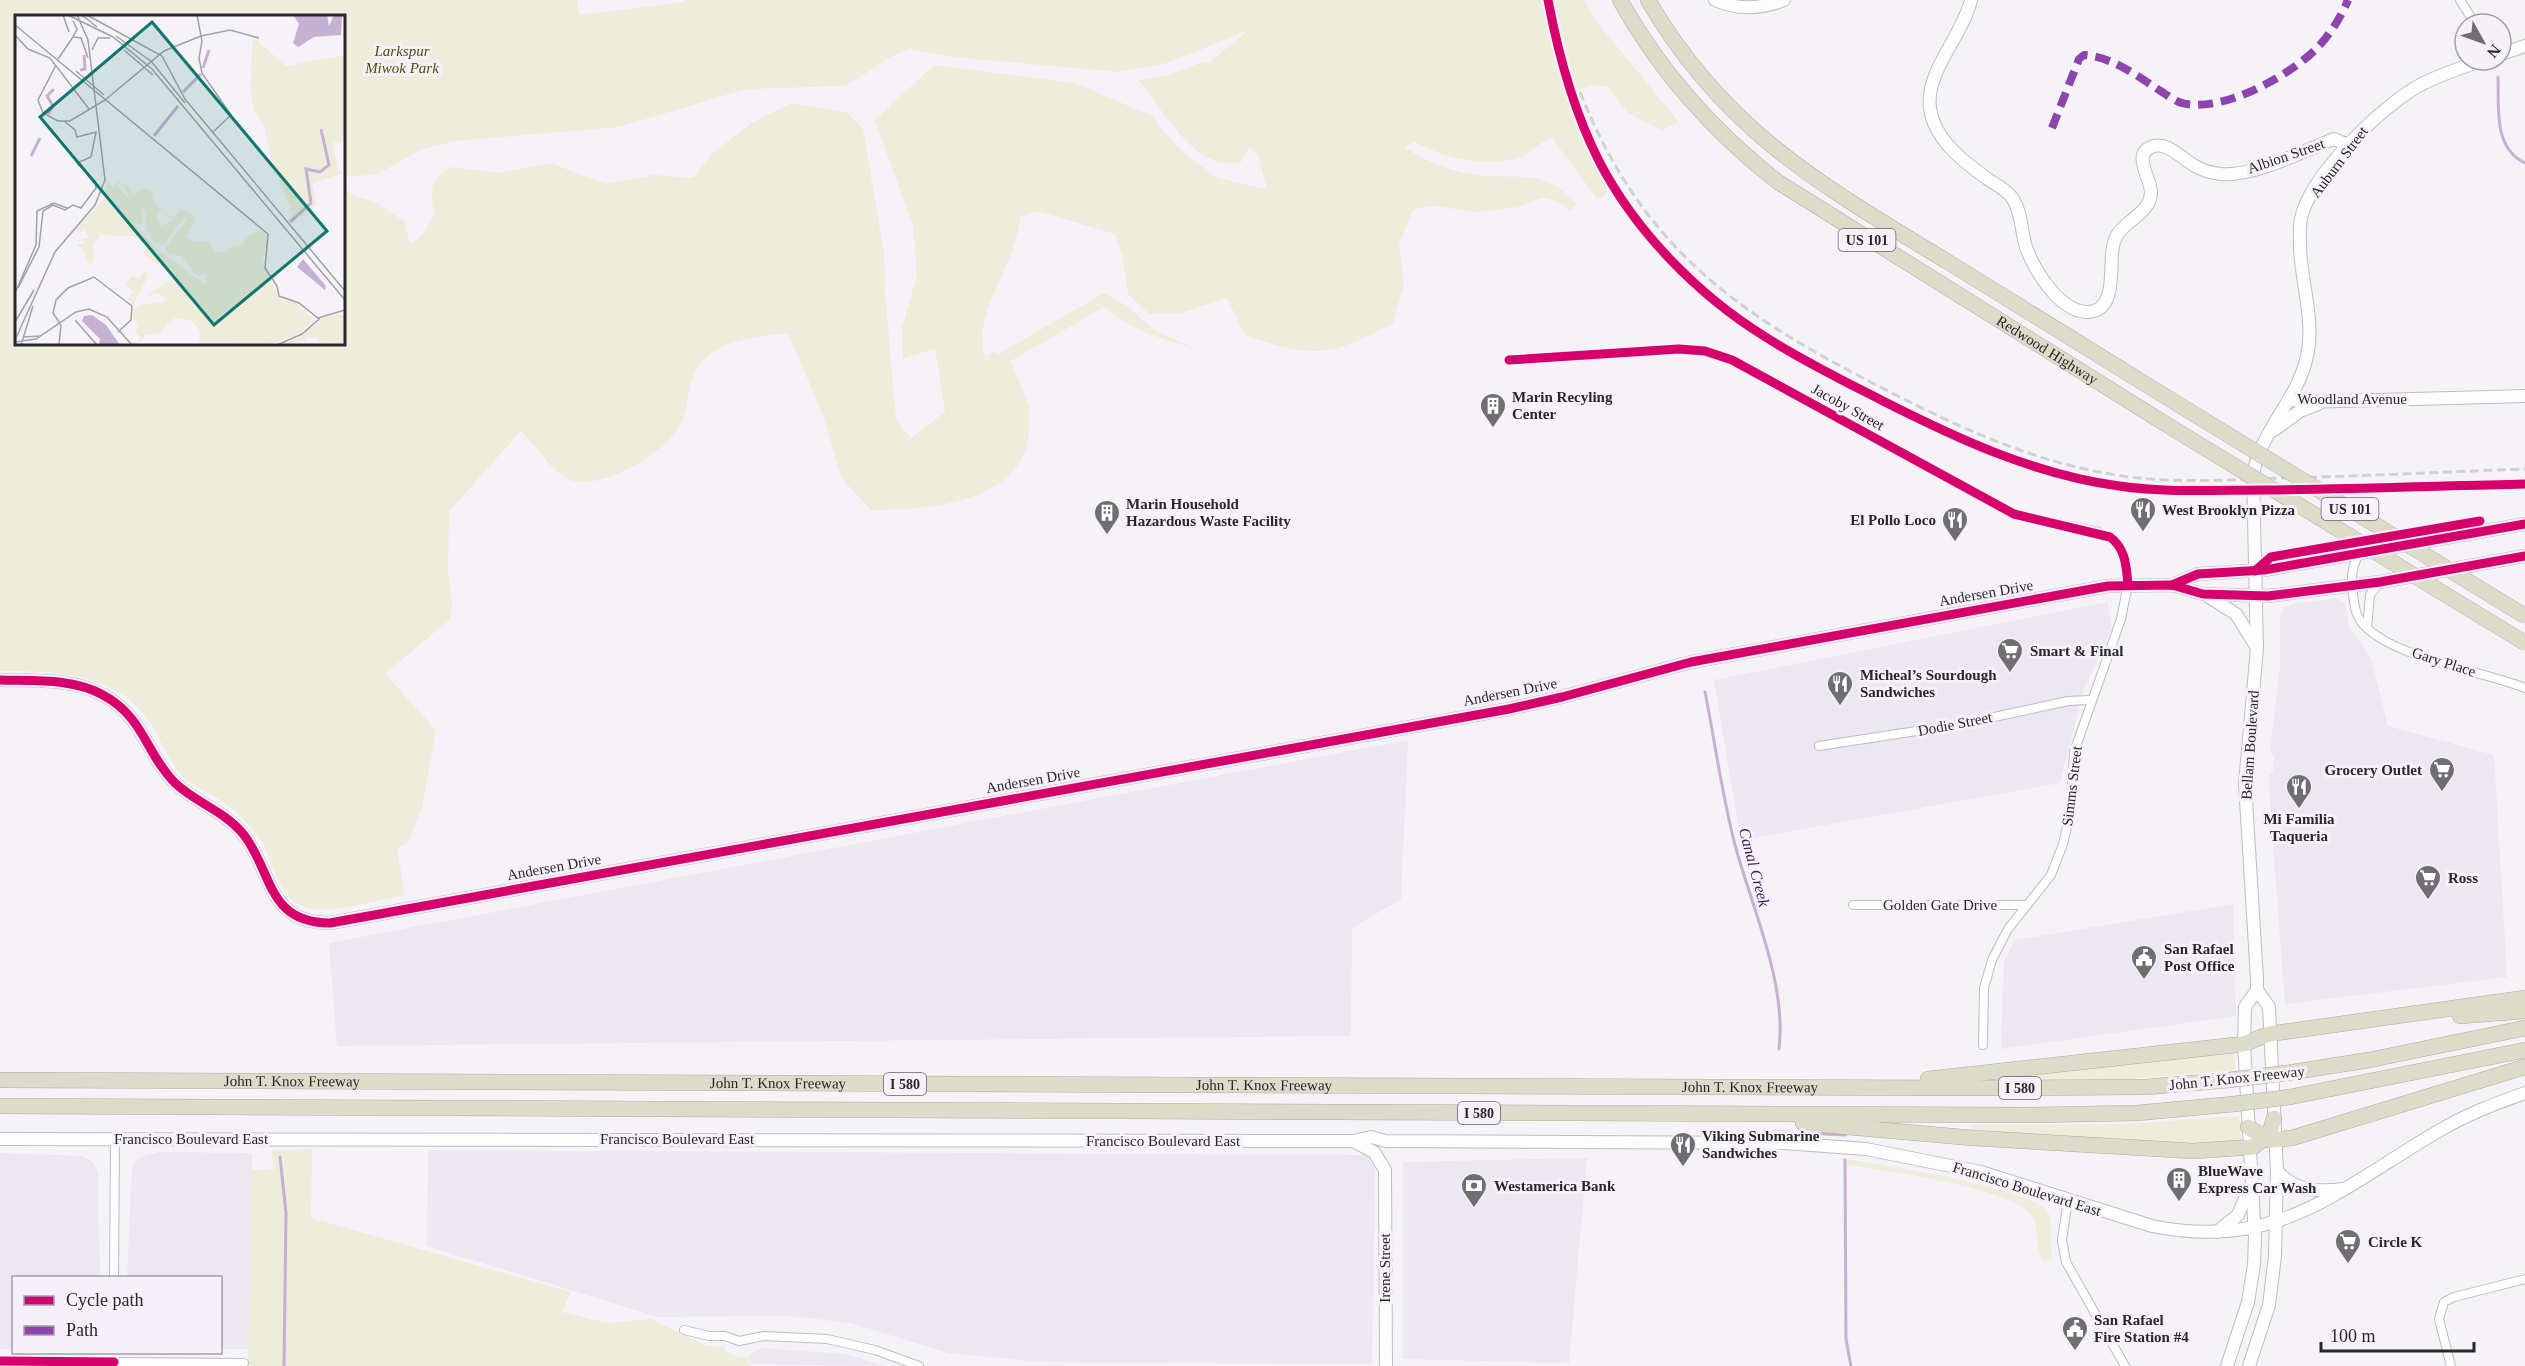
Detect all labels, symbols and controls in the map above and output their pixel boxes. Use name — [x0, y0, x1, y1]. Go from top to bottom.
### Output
north arrow — [2453, 12, 2513, 72]
inset map — [15, 15, 345, 345]
text: N — [2484, 41, 2504, 62]
park label: Larkspur Miwok Park — [364, 43, 439, 76]
street label: Auburn Street — [2307, 123, 2371, 201]
street label: Albion Street — [2245, 135, 2327, 177]
road number: US 101 — [1838, 229, 1896, 251]
street label: Redwood Highway — [1994, 312, 2101, 388]
street label: Jacoby Street — [1809, 381, 1888, 434]
place label: Marin Recyling Center — [1512, 389, 1613, 422]
building icon: Marin Recyling Center — [1478, 391, 1508, 429]
street label: Woodland Avenue — [2297, 391, 2407, 407]
restaurant icon: West Brooklyn Pizza — [2128, 495, 2158, 533]
place label: Marin Household Hazardous Waste Facility — [1126, 496, 1291, 529]
building icon: Marin Household Hazardous Waste Facility — [1092, 498, 1122, 536]
road number: US 101 — [2322, 498, 2378, 520]
place label: West Brooklyn Pizza — [2162, 502, 2296, 518]
restaurant icon: El Pollo Loco — [1940, 505, 1970, 543]
place label: El Pollo Loco — [1850, 512, 1936, 528]
street label: Andersen Drive — [1938, 577, 2035, 609]
supermarket icon: Smart & Final — [1995, 636, 2025, 674]
place label: Smart & Final — [2030, 643, 2123, 659]
street label: Gary Place — [2410, 644, 2478, 680]
place label: Micheal’s Sourdough Sandwiches — [1860, 667, 1997, 700]
restaurant icon: Micheal’s Sourdough Sandwiches — [1825, 669, 1855, 707]
street label: Andersen Drive — [1462, 675, 1559, 709]
street label: Bellam Boulevard — [2238, 689, 2262, 800]
street label: Dodie Street — [1916, 709, 1994, 739]
street label: Simms Street — [2059, 744, 2085, 827]
supermarket icon: Grocery Outlet — [2427, 755, 2457, 793]
place label: Grocery Outlet — [2324, 762, 2422, 778]
street label: Andersen Drive — [985, 764, 1082, 796]
restaurant icon: Mi Familia Taqueria — [2284, 772, 2314, 810]
place label: Mi Familia Taqueria — [2263, 811, 2335, 844]
water label: Canal Creek — [1736, 826, 1773, 909]
street label: Andersen Drive — [506, 851, 603, 883]
supermarket icon: Ross — [2413, 863, 2443, 901]
place label: Ross — [2448, 870, 2478, 886]
street label: Golden Gate Drive — [1883, 897, 1997, 913]
place label: San Rafael Post Office — [2164, 941, 2235, 974]
public building icon: San Rafael Post Office — [2129, 943, 2159, 981]
street label: John T. Knox Freeway — [2168, 1063, 2306, 1093]
street label: John T. Knox Freeway — [224, 1073, 361, 1089]
road number: I 580 — [884, 1073, 926, 1095]
street label: John T. Knox Freeway — [710, 1075, 847, 1091]
street label: John T. Knox Freeway — [1196, 1077, 1333, 1093]
road number: I 580 — [1999, 1077, 2041, 1099]
street label: John T. Knox Freeway — [1682, 1079, 1819, 1095]
road number: I 580 — [1458, 1102, 1500, 1124]
place label: Viking Submarine Sandwiches — [1702, 1128, 1820, 1161]
restaurant icon: Viking Submarine Sandwiches — [1668, 1130, 1698, 1168]
street label: Francisco Boulevard East — [114, 1131, 269, 1147]
street label: Francisco Boulevard East — [600, 1131, 755, 1147]
street label: Francisco Boulevard East — [1086, 1133, 1241, 1149]
street label: Francisco Boulevard East — [1951, 1159, 2104, 1219]
place label: BlueWave Express Car Wash — [2198, 1163, 2317, 1196]
building icon: BlueWave Express Car Wash — [2164, 1165, 2194, 1203]
bank icon: Westamerica Bank — [1459, 1171, 1489, 1209]
place label: Westamerica Bank — [1494, 1178, 1616, 1194]
supermarket icon: Circle K — [2333, 1227, 2363, 1265]
street label: Irene Street — [1377, 1232, 1393, 1303]
place label: Circle K — [2368, 1234, 2423, 1250]
legend — [12, 1276, 222, 1354]
text: Cycle path — [66, 1290, 143, 1310]
place label: San Rafael Fire Station #4 — [2094, 1312, 2189, 1345]
public building icon: San Rafael Fire Station #4 — [2060, 1314, 2090, 1352]
scale bar — [2321, 1315, 2474, 1353]
text: Path — [66, 1320, 98, 1340]
text: 100 m — [2330, 1326, 2376, 1346]

